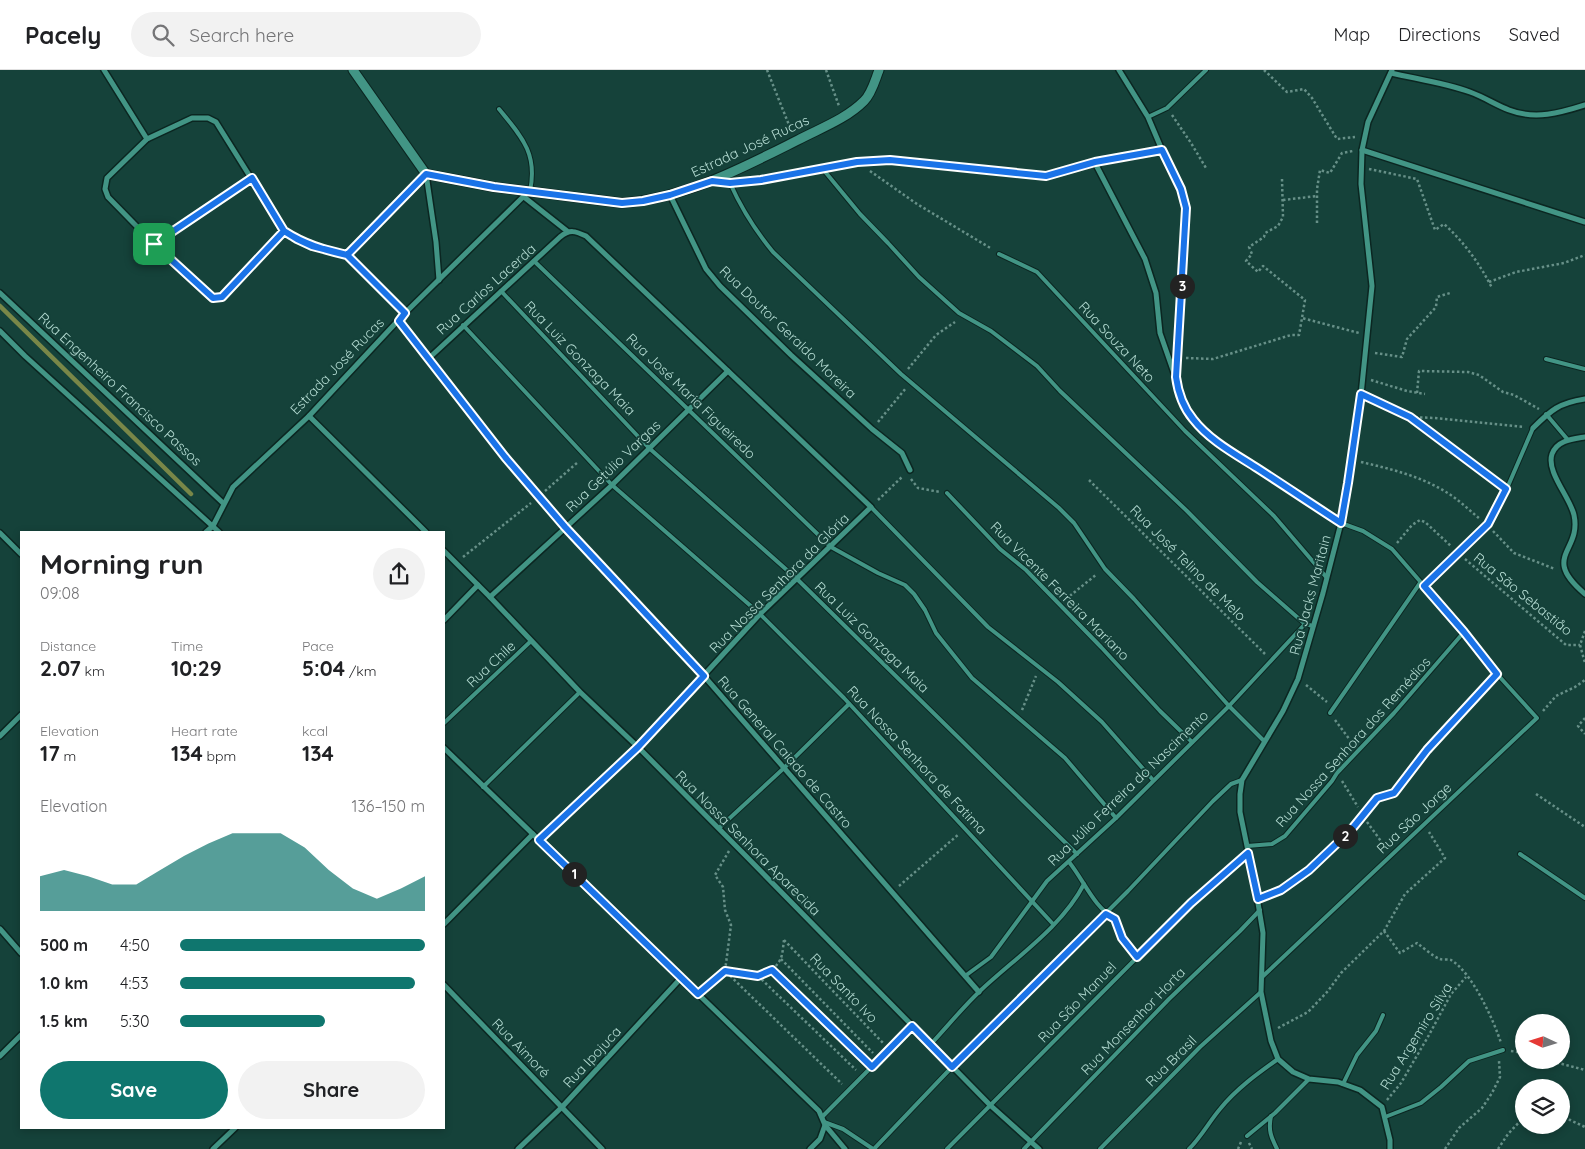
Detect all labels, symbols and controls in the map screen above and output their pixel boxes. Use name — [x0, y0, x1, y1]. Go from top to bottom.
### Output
search box — [131, 12, 481, 57]
text: Pacely — [25, 20, 101, 50]
icon: search — [149, 21, 177, 49]
text: Search here — [189, 23, 294, 47]
text: Map — [1333, 23, 1370, 46]
text: Directions — [1398, 23, 1481, 46]
text: Saved — [1509, 23, 1560, 46]
street label: Estrada José Rucas — [688, 111, 812, 181]
pin — [133, 223, 175, 265]
icon: arrive — [140, 230, 168, 258]
street label: Rua Carlos Lacerda — [433, 240, 539, 338]
street label: Rua Doutor Geraldo Moreira — [716, 262, 860, 402]
pin: 3 — [1170, 274, 1194, 298]
text: 3 — [1179, 277, 1186, 295]
street label: Rua Luiz Gonzaga Maia — [521, 297, 639, 419]
street label: Rua Souza Neto — [1075, 298, 1159, 386]
street label: Rua Engenheiro Francisco Passos — [34, 308, 206, 470]
street label: Estrada José Rucas — [286, 314, 388, 418]
street label: Rua José Maria Figueiredo — [622, 329, 760, 463]
street label: Rua Getúlio Vargas — [562, 416, 664, 516]
street label: Rua José Telino de Melo — [1126, 501, 1250, 625]
street label: Rua Nossa Senhora da Glória — [705, 509, 853, 657]
street label: Rua Vicente Ferreira Mariano — [987, 518, 1133, 664]
street label: Rua Jacks Maritain — [1285, 533, 1335, 657]
text: Morning run — [40, 546, 204, 581]
button: share — [373, 548, 425, 600]
street label: Rua São Sebastiåo — [1470, 549, 1576, 639]
street label: Rua Luiz Gonzaga Maia — [811, 578, 933, 696]
text: 09:08 — [40, 583, 80, 603]
text: Distance — [40, 637, 96, 655]
text: Time — [171, 637, 203, 655]
text: Pace — [302, 637, 334, 655]
street label: Rua Chile — [463, 637, 519, 691]
street label: Rua Nossa Senhora dos Remédios — [1272, 653, 1434, 831]
text: 2.07 — [40, 655, 81, 681]
text: 10:29 — [171, 655, 222, 681]
text: 5:04 — [302, 655, 345, 681]
text: km — [81, 662, 105, 680]
text: /km — [345, 662, 376, 680]
street label: Rua General Caiado de Castro — [714, 672, 856, 832]
street label: Rua Nossa Senhora de Fatima — [843, 682, 991, 838]
street label: Rua Júlio Ferreira do Nascimento — [1044, 706, 1212, 870]
text: Elevation — [40, 722, 99, 740]
text: Heart rate — [171, 722, 238, 740]
text: kcal — [302, 722, 328, 740]
text: 17 — [40, 740, 60, 766]
text: 134 — [171, 740, 203, 766]
text: 134 — [302, 740, 334, 766]
text: m — [60, 747, 76, 765]
text: bpm — [203, 747, 236, 765]
street label: Rua Nossa Senhora Aparecida — [672, 767, 824, 919]
street label: Rua São Jorge — [1373, 779, 1455, 857]
text: Elevation — [40, 796, 107, 816]
text: 136–150 m — [352, 796, 425, 816]
pin: 2 — [1332, 824, 1358, 848]
text: 2 — [1342, 827, 1349, 845]
pin: 1 — [562, 862, 586, 886]
text: 1 — [572, 865, 577, 883]
text: 500 m — [40, 935, 88, 955]
text: 4:50 — [120, 935, 150, 955]
street label: Rua Santo Ivo — [806, 949, 882, 1027]
street label: Rua São Manuel — [1034, 958, 1120, 1046]
street label: Rua Monsenhor Horta — [1077, 963, 1189, 1079]
text: 1.0 km — [40, 973, 88, 993]
text: 4:53 — [120, 973, 149, 993]
street label: Rua Argemiro Silva — [1376, 979, 1456, 1093]
text: 1.5 km — [40, 1011, 88, 1031]
text: 5:30 — [120, 1011, 150, 1031]
street label: Rua Aimoré — [488, 1014, 554, 1082]
north arrow — [1515, 1014, 1570, 1069]
map controls — [1515, 1014, 1570, 1134]
street label: Rua Ipojuca — [559, 1023, 625, 1091]
street label: Rua Brasil — [1142, 1032, 1200, 1090]
button: Save — [40, 1061, 228, 1119]
button: Share — [238, 1061, 425, 1119]
button: layers — [1515, 1079, 1570, 1134]

